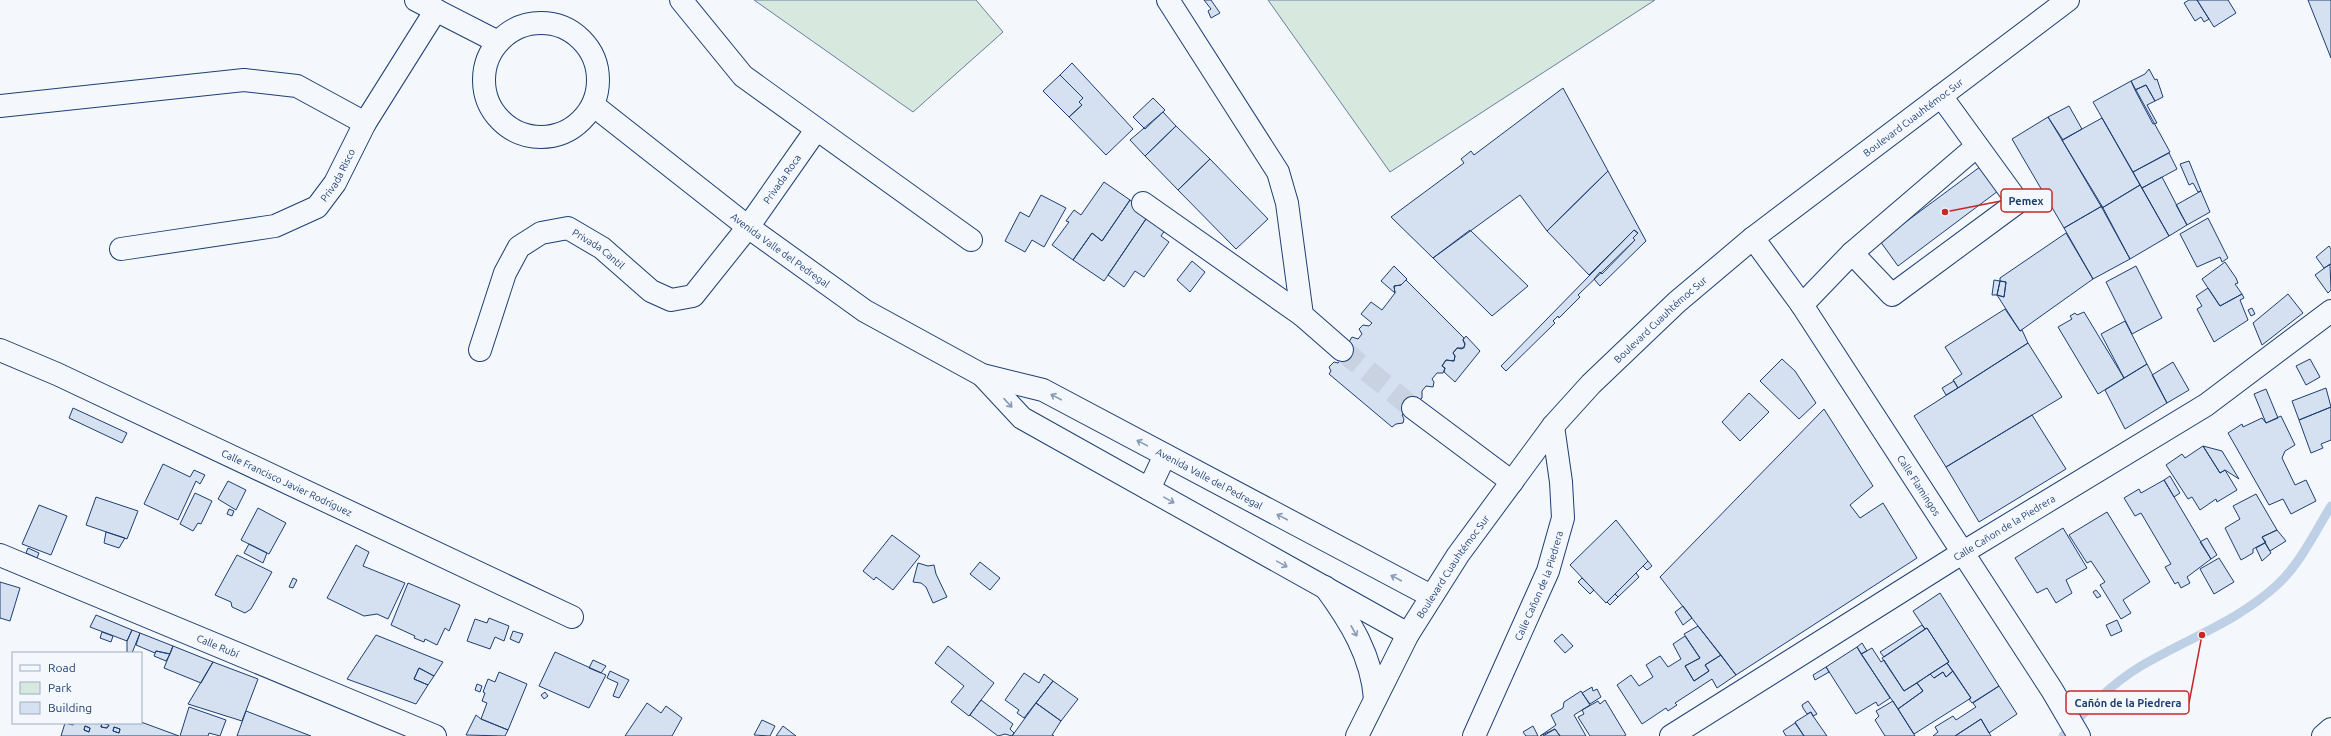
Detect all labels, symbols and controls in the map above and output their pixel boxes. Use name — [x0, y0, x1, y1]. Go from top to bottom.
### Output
street label: Boulevard Cuauhtémoc Sur — [1861, 76, 1965, 159]
street label: Privada Risco — [318, 147, 357, 204]
street label: Privada Roca — [761, 152, 803, 206]
callout: Pemex — [2001, 189, 2052, 212]
text: Pemex — [2009, 195, 2043, 207]
street label: Avenida Valle del Pedregal — [729, 211, 832, 290]
street label: Privada Cantil — [570, 227, 627, 271]
street label: Boulevard Cuauhtémoc Sur — [1612, 274, 1709, 365]
one-way arrow — [1050, 393, 1062, 401]
one-way arrow — [1004, 398, 1013, 409]
one-way arrow — [1136, 439, 1148, 446]
street label: Avenida Valle del Pedregal — [1154, 446, 1265, 512]
street label: Calle Francisco Javier Rodríguez — [220, 447, 354, 519]
street label: Calle Flamingos — [1895, 453, 1942, 518]
street label: Calle Cañon de la Piedrera — [1951, 493, 2057, 563]
one-way arrow — [1163, 497, 1175, 505]
one-way arrow — [1276, 513, 1288, 520]
street label: Boulevard Cuauhtémoc Sur — [1414, 513, 1492, 620]
street label: Calle Cañon de la Piedrera — [1513, 530, 1565, 642]
one-way arrow — [1276, 560, 1288, 568]
one-way arrow — [1391, 574, 1403, 581]
one-way arrow — [1351, 625, 1359, 637]
street label: Calle Rubí — [195, 632, 241, 660]
legend — [12, 652, 142, 724]
text: Road — [48, 661, 76, 674]
text: Park — [48, 681, 72, 694]
callout: Cañón de la Piedrera — [2066, 691, 2189, 714]
text: Cañón de la Piedrera — [2075, 697, 2181, 709]
text: Building — [48, 701, 92, 714]

